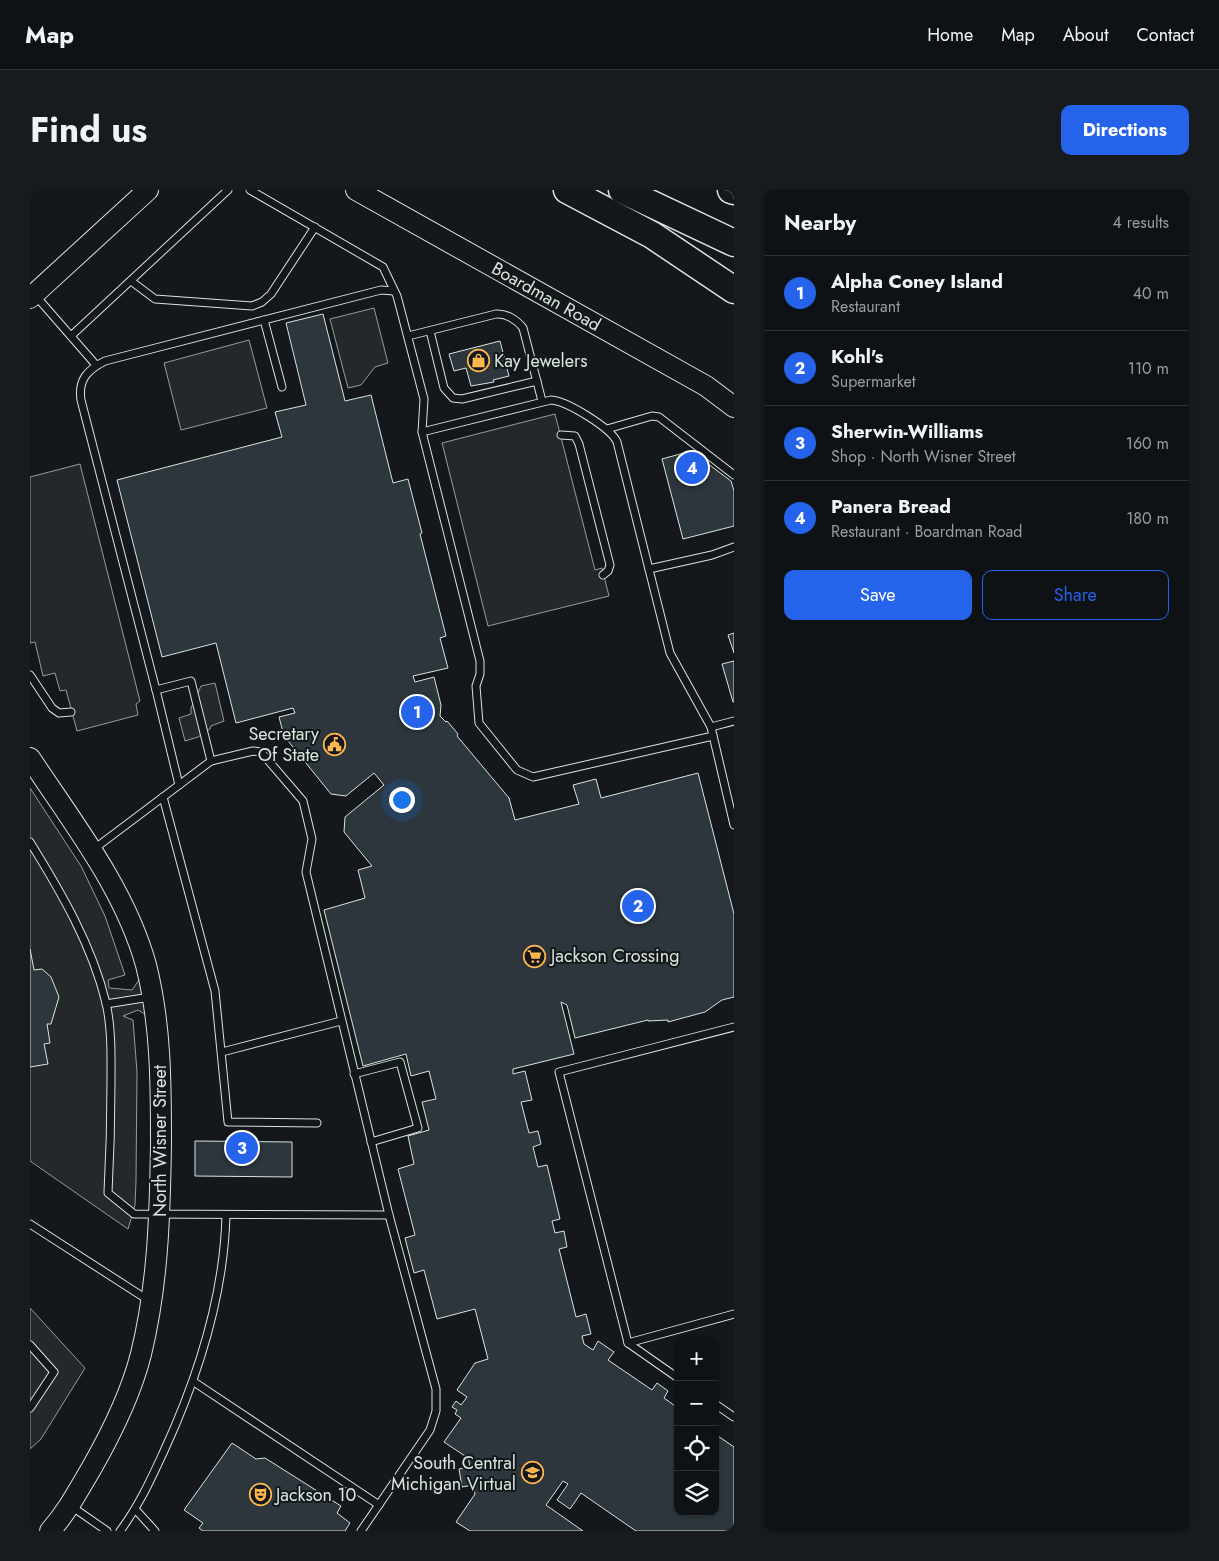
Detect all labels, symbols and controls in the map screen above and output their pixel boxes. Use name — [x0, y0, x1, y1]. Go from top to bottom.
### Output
text: Map — [25, 17, 74, 52]
text: Home — [927, 22, 973, 48]
text: Map — [1001, 22, 1035, 48]
text: About — [1063, 22, 1108, 48]
text: Contact — [1136, 22, 1194, 48]
text: Find us — [30, 105, 147, 155]
button: Directions — [1061, 105, 1189, 155]
text: Nearby — [784, 208, 856, 238]
text: 4 results — [1113, 211, 1169, 234]
street label: Boardman Road — [487, 256, 606, 338]
text: Alpha Coney Island — [831, 268, 1003, 295]
text: 1 — [796, 282, 804, 305]
text: 40 m — [1133, 282, 1169, 305]
text: Restaurant — [831, 295, 900, 318]
text: Kohl's — [831, 343, 883, 370]
place label: Kay Jewelers — [494, 348, 587, 374]
shop icon: Kay Jewelers — [466, 349, 490, 373]
text: 2 — [795, 357, 805, 380]
text: 110 m — [1128, 357, 1169, 380]
text: Supermarket — [831, 370, 916, 393]
text: Sherwin-Williams — [831, 418, 983, 445]
text: 3 — [795, 432, 805, 455]
text: 160 m — [1126, 432, 1169, 455]
text: Shop · North Wisner Street — [831, 445, 1016, 468]
pin: 4 — [676, 449, 708, 487]
text: Panera Bread — [831, 493, 951, 520]
text: 4 — [794, 507, 806, 530]
text: 180 m — [1126, 507, 1169, 530]
text: Restaurant · Boardman Road — [831, 520, 1022, 543]
button: Save — [784, 570, 972, 620]
button: Share — [982, 570, 1169, 620]
pin: 1 — [401, 693, 433, 731]
place label: Secretary Of State — [248, 721, 319, 768]
public building icon: Secretary Of State — [323, 732, 347, 756]
your location — [389, 787, 415, 813]
pin: 2 — [622, 887, 654, 925]
place label: Jackson Crossing — [549, 943, 679, 969]
supermarket icon: Jackson Crossing — [523, 944, 547, 968]
street label: North Wisner Street — [147, 1064, 173, 1217]
pin: 3 — [226, 1129, 258, 1167]
map controls — [674, 1336, 719, 1516]
button: + — [674, 1336, 719, 1381]
button: − — [674, 1381, 719, 1426]
button: locate — [674, 1426, 719, 1471]
place label: South Central Michigan Virtual — [391, 1450, 516, 1497]
school or university icon: South Central Michigan Virtual — [520, 1461, 544, 1485]
button: layers — [674, 1471, 719, 1516]
place label: Jackson 10 — [274, 1482, 357, 1508]
theatre icon: Jackson 10 — [248, 1483, 272, 1507]

